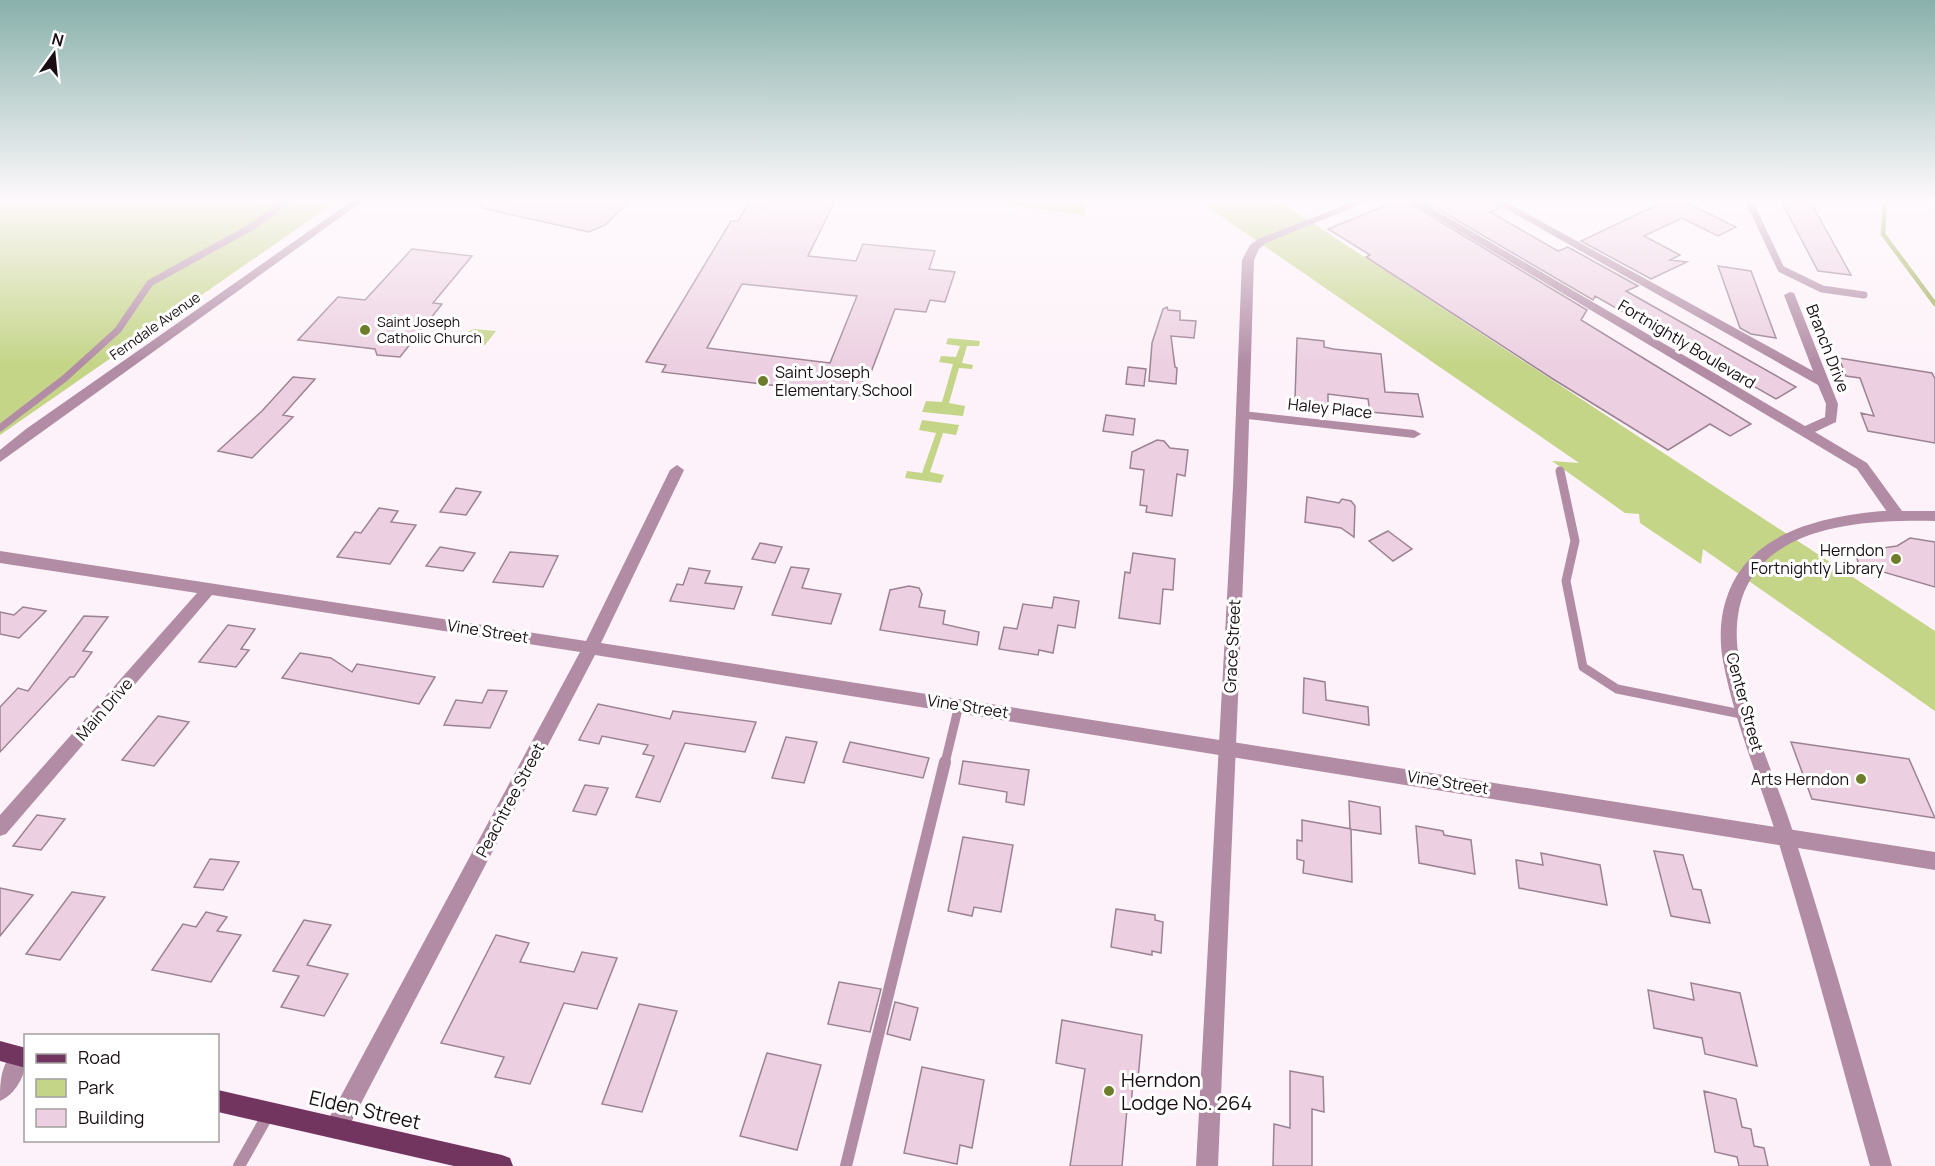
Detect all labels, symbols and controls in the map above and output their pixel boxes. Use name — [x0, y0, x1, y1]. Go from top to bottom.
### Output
north arrow — [24, 24, 84, 84]
text: N — [49, 27, 66, 52]
street label: Ferndale Avenue — [106, 287, 204, 364]
street label: Fortnightly Boulevard — [1614, 294, 1760, 394]
street label: Branch Drive — [1801, 301, 1855, 395]
place label: Saint Joseph Catholic Church — [377, 312, 482, 347]
marker: Saint Joseph Catholic Church — [358, 323, 372, 337]
place label: Saint Joseph Elementary School — [775, 361, 913, 401]
marker: Saint Joseph Elementary School — [756, 374, 770, 388]
street label: Haley Place — [1287, 393, 1373, 423]
place label: Herndon Fortnightly Library — [1751, 539, 1885, 579]
marker: Herndon Fortnightly Library — [1889, 552, 1903, 566]
street label: Grace Street — [1219, 599, 1245, 693]
street label: Vine Street — [446, 614, 530, 648]
street label: Center Street — [1721, 650, 1769, 754]
street label: Main Drive — [71, 673, 137, 745]
street label: Vine Street — [926, 689, 1010, 723]
street label: Peachtree Street — [470, 739, 550, 861]
street label: Vine Street — [1406, 765, 1490, 799]
place label: Arts Herndon — [1751, 768, 1849, 790]
marker: Arts Herndon — [1854, 772, 1868, 786]
legend — [24, 1034, 219, 1142]
text: Road — [78, 1045, 121, 1069]
place label: Herndon Lodge No. 264 — [1121, 1066, 1252, 1116]
text: Park — [78, 1075, 115, 1099]
street label: Elden Street — [307, 1084, 424, 1135]
marker: Herndon Lodge No. 264 — [1102, 1084, 1116, 1098]
text: Building — [78, 1105, 144, 1129]

